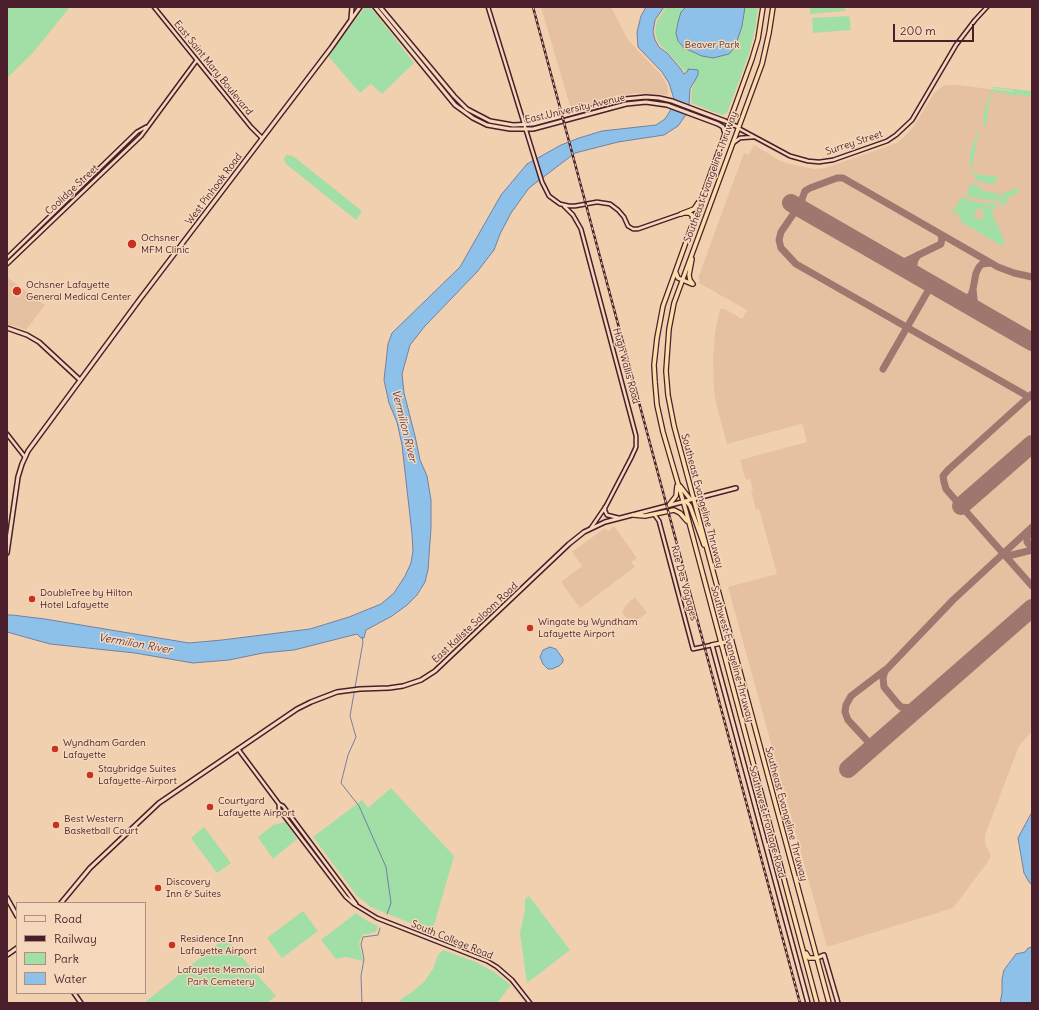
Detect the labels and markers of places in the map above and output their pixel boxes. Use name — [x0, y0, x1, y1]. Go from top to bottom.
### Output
place label: Ochsner MFM Clinic — [141, 232, 189, 256]
marker: Ochsner MFM Clinic — [126, 238, 138, 250]
place label: Ochsner Lafayette General Medical Center — [26, 279, 131, 302]
marker: Ochsner Lafayette General Medical Center — [11, 285, 23, 297]
place label: DoubleTree by Hilton Hotel Lafayette — [40, 587, 132, 610]
marker: DoubleTree by Hilton Hotel Lafayette — [27, 594, 37, 604]
place label: Wingate by Wyndham Lafayette Airport — [538, 616, 637, 640]
marker: Wingate by Wyndham Lafayette Airport — [525, 623, 535, 633]
place label: Wyndham Garden Lafayette — [63, 737, 146, 760]
marker: Wyndham Garden Lafayette — [50, 744, 60, 754]
place label: Staybridge Suites Lafayette-Airport — [98, 763, 177, 786]
marker: Staybridge Suites Lafayette-Airport — [85, 770, 95, 780]
place label: Courtyard Lafayette Airport — [218, 795, 295, 818]
marker: Courtyard Lafayette Airport — [205, 802, 215, 812]
place label: Best Western Basketball Court — [64, 813, 138, 836]
marker: Best Western Basketball Court — [51, 820, 61, 830]
place label: Discovery Inn & Suites — [166, 876, 221, 900]
marker: Discovery Inn & Suites — [153, 883, 163, 893]
place label: Residence Inn Lafayette Airport — [180, 933, 257, 956]
marker: Residence Inn Lafayette Airport — [167, 940, 177, 950]

